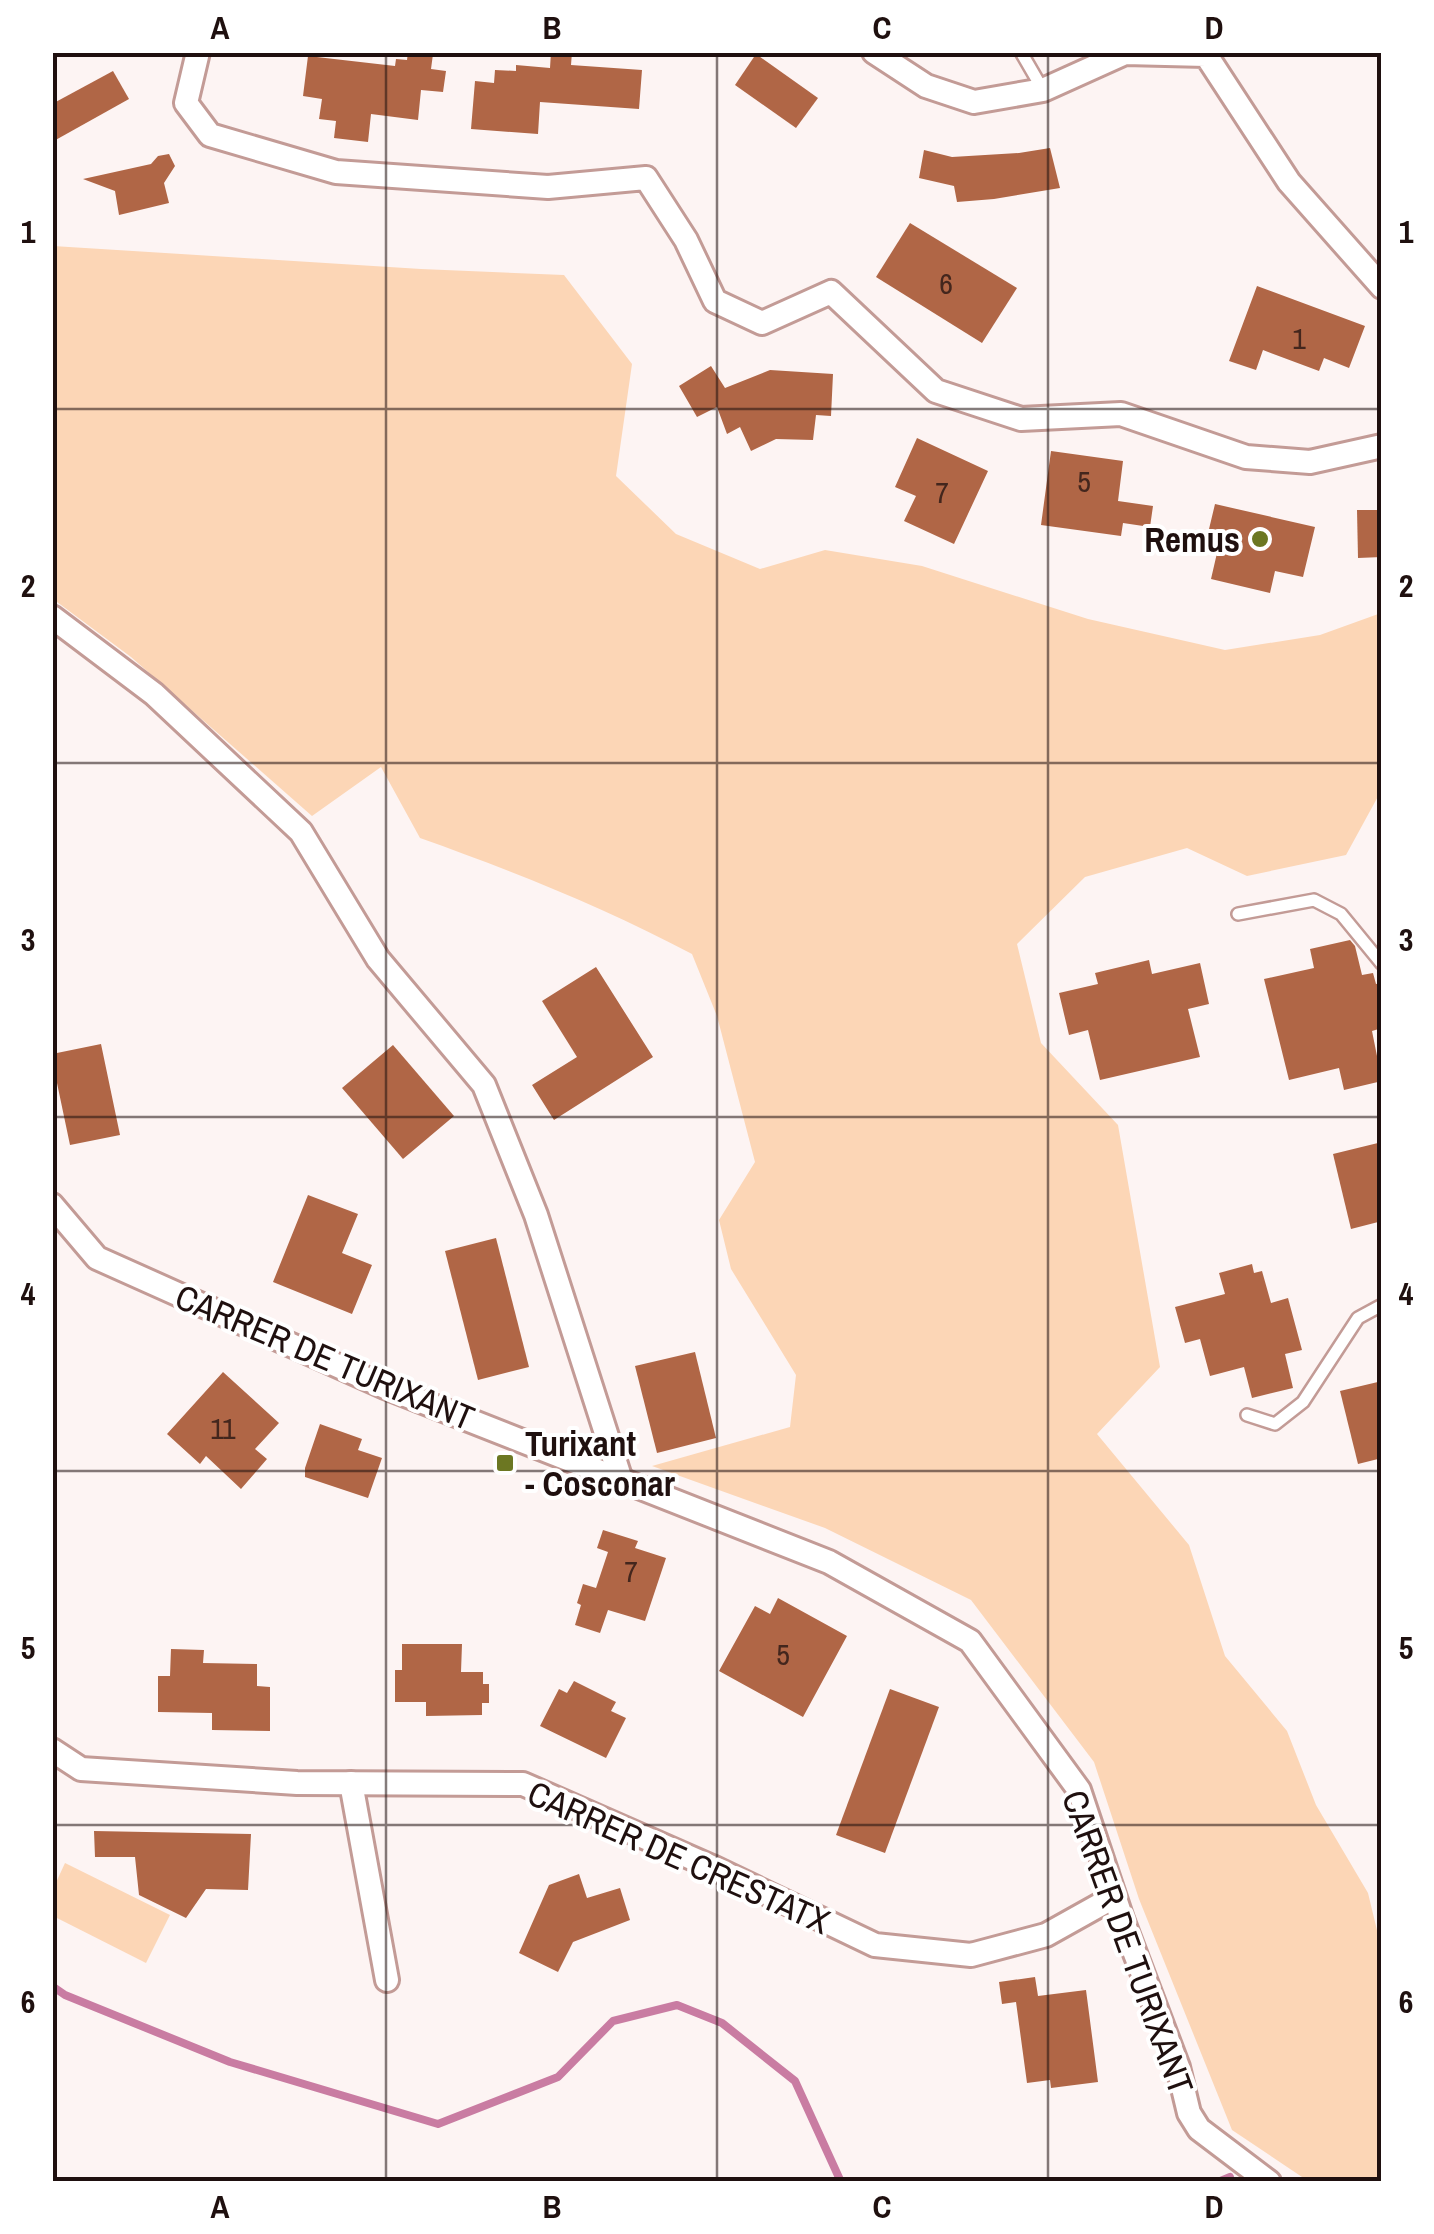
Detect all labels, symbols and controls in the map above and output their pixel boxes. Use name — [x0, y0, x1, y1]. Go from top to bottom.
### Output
text: A — [211, 6, 230, 49]
text: B — [543, 6, 561, 49]
text: C — [873, 6, 891, 49]
text: D — [1205, 6, 1223, 49]
text: 1 — [21, 210, 36, 253]
text: 1 — [1399, 210, 1414, 253]
house number: 6 — [939, 263, 953, 303]
house number: 1 — [1292, 318, 1306, 358]
house number: 5 — [1077, 461, 1091, 501]
house number: 7 — [935, 472, 949, 512]
place label: Remus — [1144, 516, 1240, 563]
marker: Remus — [1249, 528, 1271, 550]
text: 2 — [21, 564, 35, 607]
text: 2 — [1399, 564, 1413, 607]
text: 3 — [21, 918, 35, 961]
text: 3 — [1399, 918, 1413, 961]
text: 4 — [21, 1272, 36, 1315]
text: 4 — [1399, 1272, 1414, 1315]
street label: CARRER DE TURIXANT — [169, 1273, 481, 1441]
house number: 11 — [210, 1408, 236, 1448]
place label: Turixant - Cosconar — [525, 1420, 676, 1507]
marker: Turixant - Cosconar — [494, 1452, 516, 1474]
house number: 7 — [624, 1551, 638, 1591]
text: 5 — [21, 1626, 35, 1669]
text: 5 — [1399, 1626, 1413, 1669]
house number: 5 — [776, 1634, 790, 1674]
street label: CARRER DE CRESTATX — [521, 1769, 837, 1945]
street label: CARRER DE TURIXANT — [1051, 1784, 1205, 2100]
text: 6 — [21, 1980, 35, 2023]
text: 6 — [1399, 1980, 1413, 2023]
text: A — [211, 2185, 230, 2228]
text: B — [543, 2185, 561, 2228]
text: C — [873, 2185, 891, 2228]
text: D — [1205, 2185, 1223, 2228]

